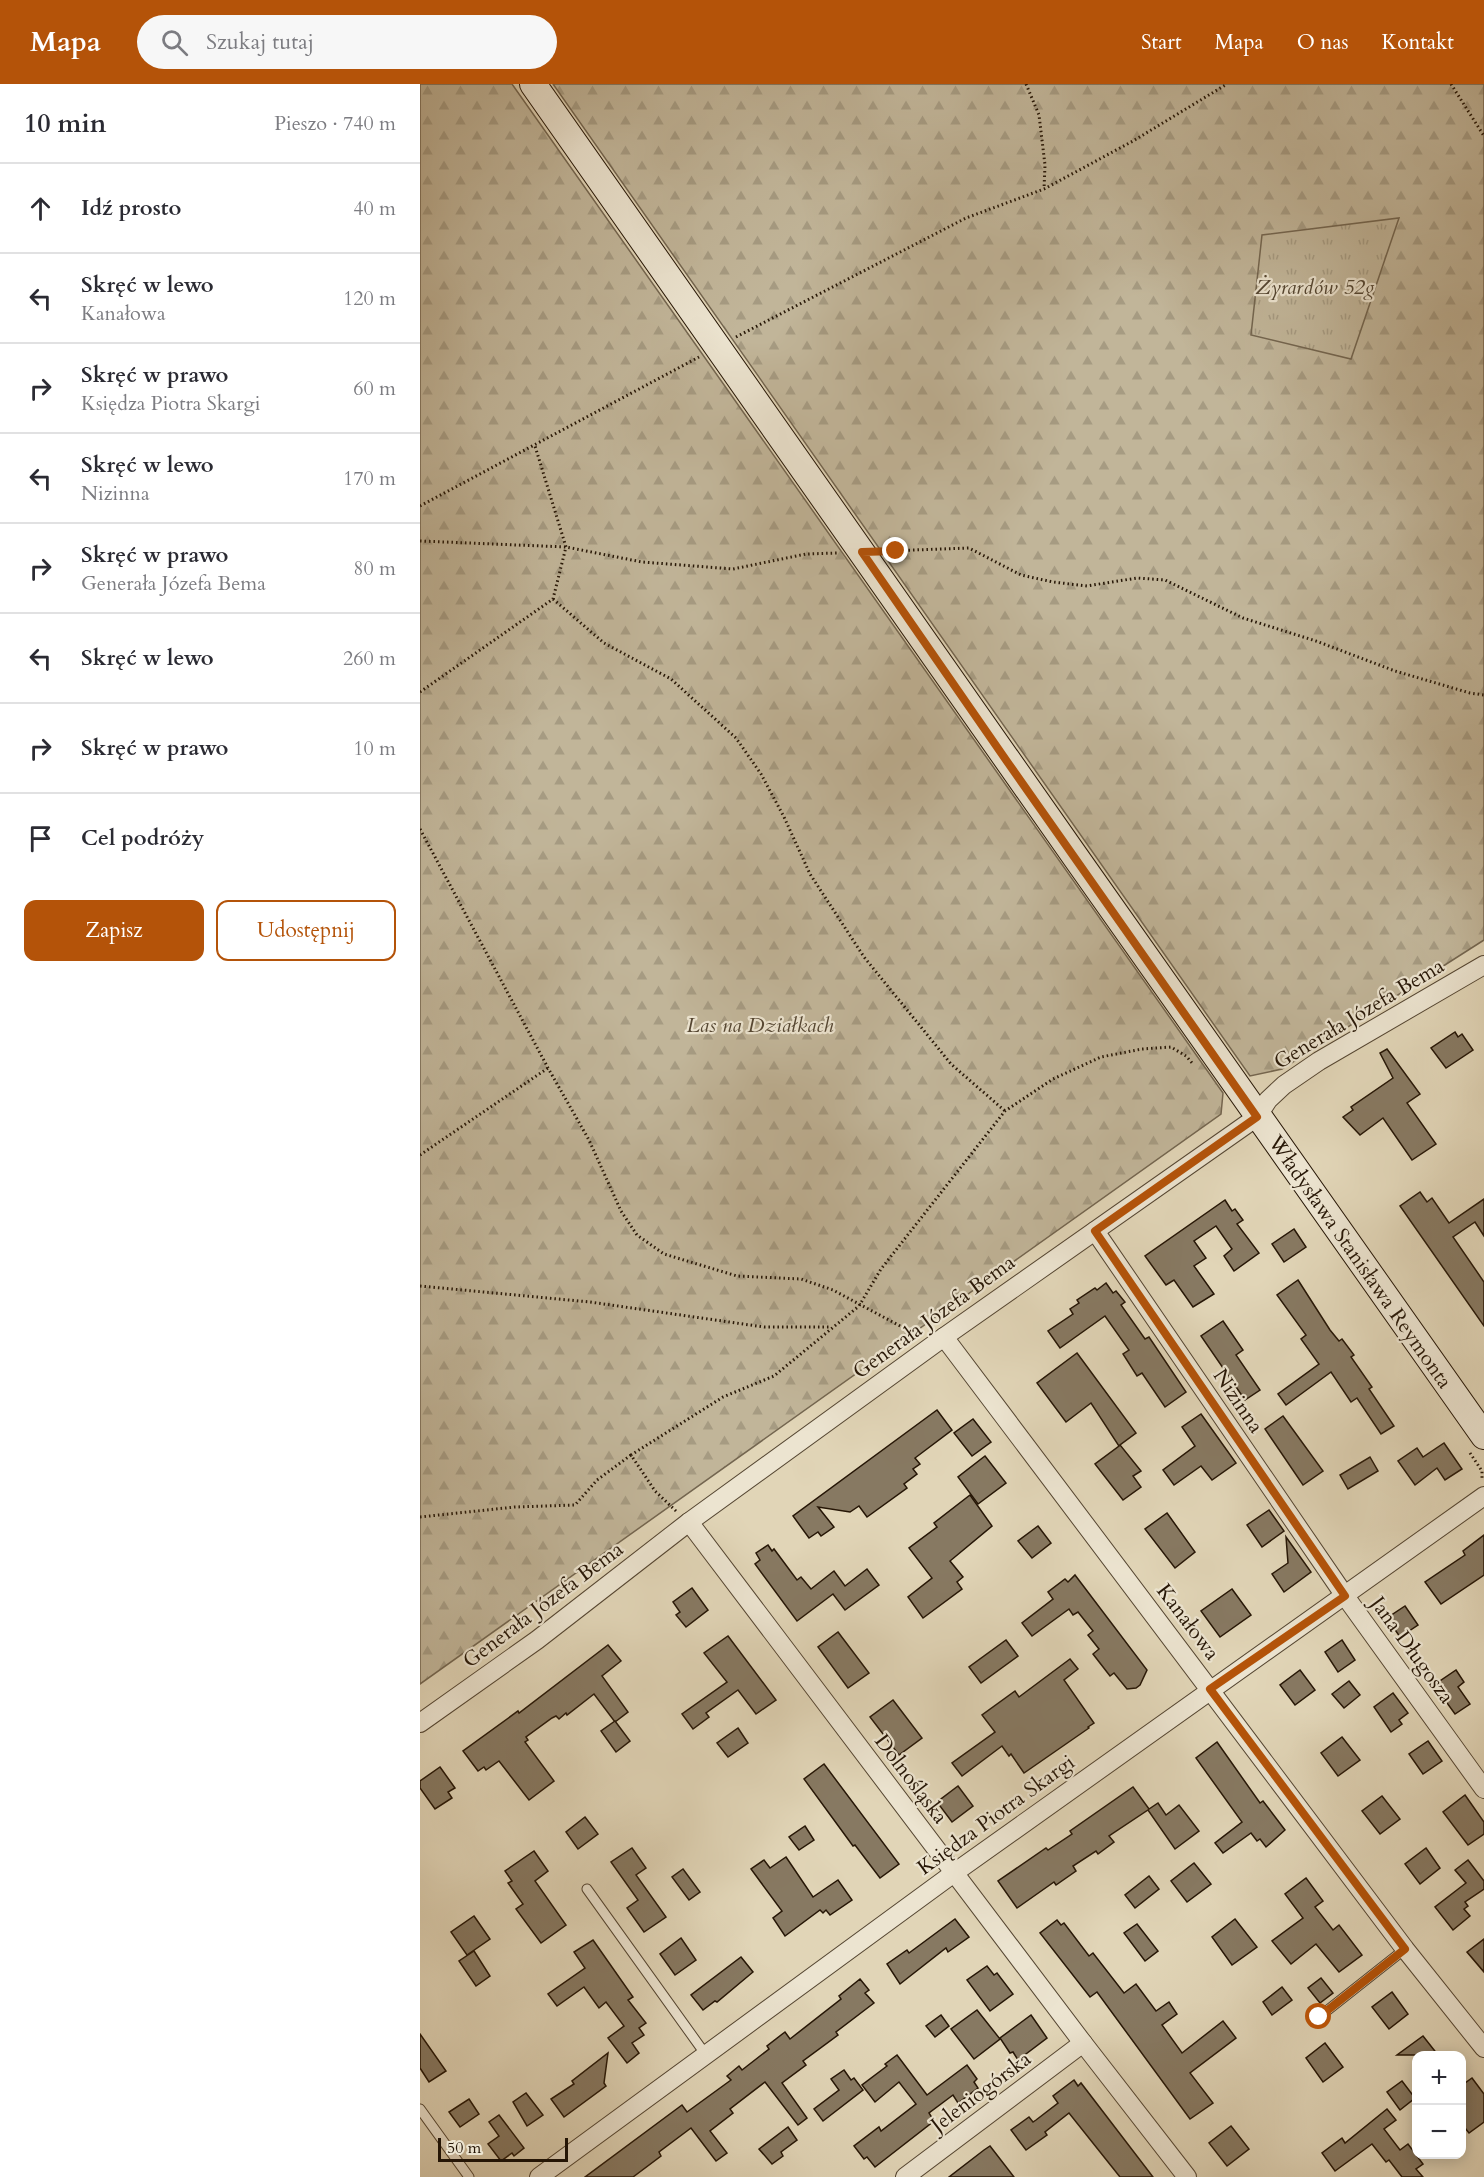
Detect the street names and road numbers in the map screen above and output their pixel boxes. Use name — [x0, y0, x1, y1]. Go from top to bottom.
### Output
street label: Generała Józefa Bema — [1268, 952, 1450, 1076]
street label: Władysława Stanisława Reymonta — [1261, 1129, 1459, 1395]
street label: Generała Józefa Bema — [847, 1248, 1021, 1386]
street label: Nizinna — [1206, 1363, 1270, 1439]
street label: Generała Józefa Bema — [457, 1535, 629, 1675]
street label: Kanałowa — [1150, 1578, 1226, 1666]
street label: Jana Długosza — [1362, 1588, 1461, 1709]
street label: Dolnośląska — [868, 1728, 954, 1830]
street label: Księdza Piotra Skargi — [911, 1748, 1081, 1882]
street label: Jeleniogórska — [922, 2045, 1037, 2141]

